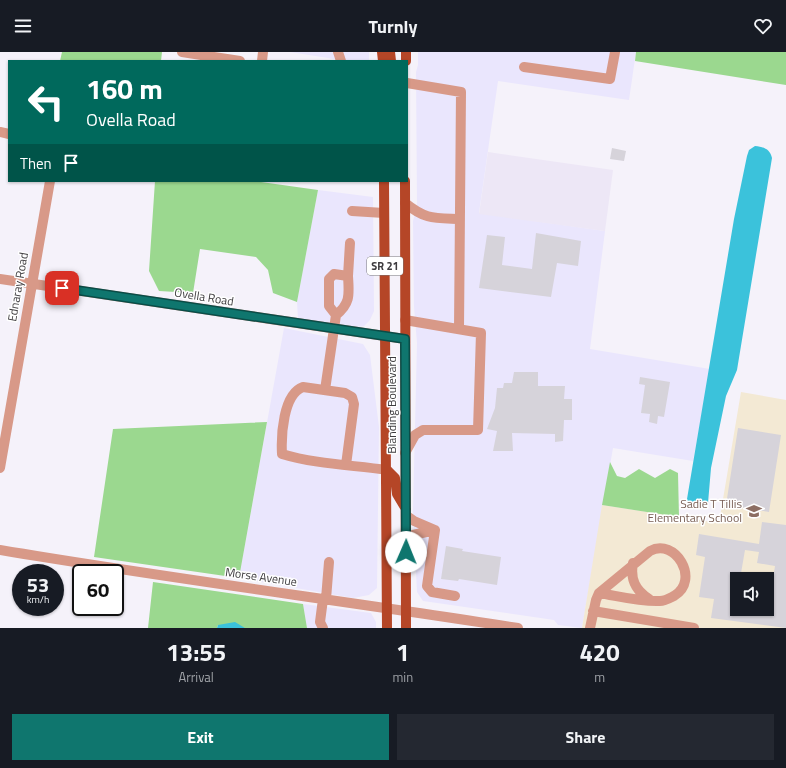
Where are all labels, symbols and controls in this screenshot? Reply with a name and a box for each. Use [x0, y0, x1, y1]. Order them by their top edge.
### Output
text: Turnly [369, 13, 417, 40]
icon: menu [12, 15, 34, 37]
icon: heart [752, 15, 774, 37]
text: 160 m [86, 67, 163, 110]
icon: left [20, 76, 72, 128]
text: Ovella Road [86, 106, 176, 133]
text: Then [20, 152, 52, 175]
icon: arrive [60, 152, 82, 174]
street label: Ednaray Road [2, 251, 33, 323]
road number: SR 21 [367, 257, 403, 275]
pin [45, 271, 79, 305]
icon: arrive [51, 277, 73, 299]
street label: Ovella Road [173, 282, 235, 311]
street label: Blanding Boulevard [382, 356, 401, 454]
place label: Sadie T Tillis Elementary School [648, 494, 742, 527]
school or university icon: Sadie T Tillis Elementary School [745, 502, 763, 520]
position arrow [385, 531, 427, 573]
street label: Morse Avenue [224, 562, 298, 591]
speed limit sign: 60 [72, 564, 124, 616]
text: 53 [27, 569, 49, 600]
map controls [730, 572, 774, 616]
button: sound [730, 572, 774, 616]
text: km/h [27, 592, 49, 607]
text: 13:55 [166, 634, 226, 670]
text: 1 [396, 634, 410, 670]
text: 420 [579, 634, 620, 670]
text: Arrival [179, 667, 214, 687]
text: min [392, 667, 413, 687]
text: m [594, 667, 605, 687]
button: Exit [12, 714, 389, 760]
button: Share [397, 714, 774, 760]

